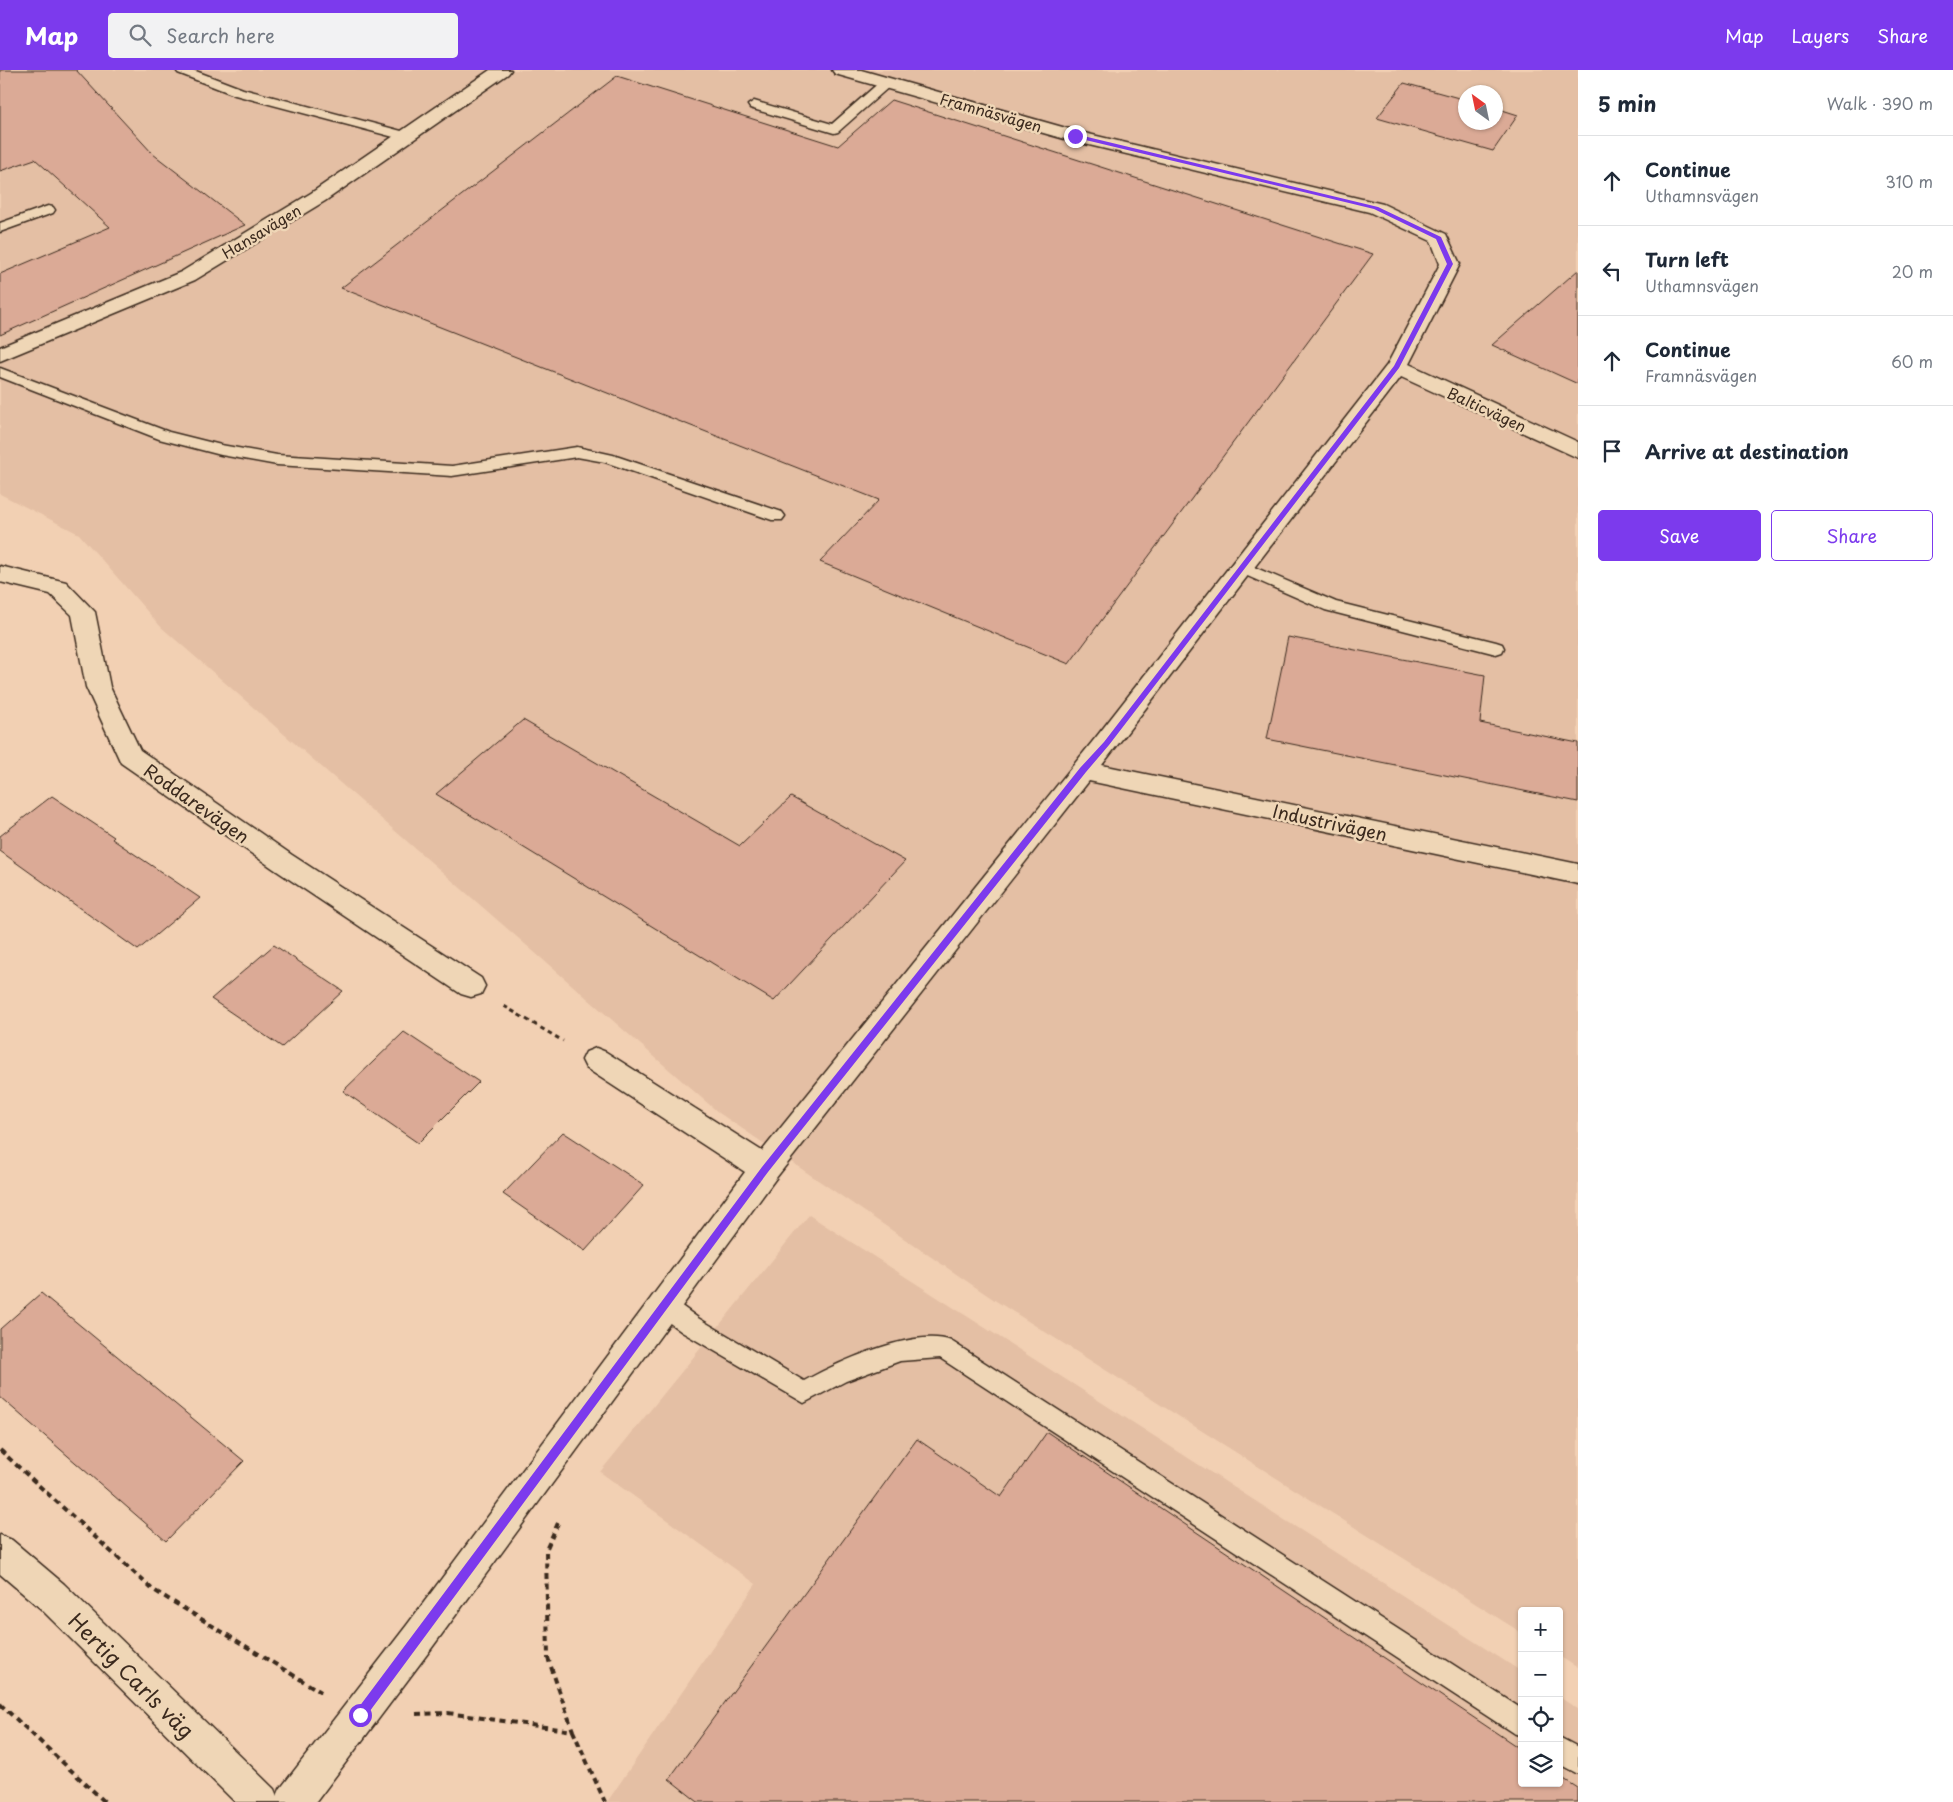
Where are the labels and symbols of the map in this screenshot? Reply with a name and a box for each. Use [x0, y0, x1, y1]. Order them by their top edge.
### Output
north arrow [1458, 85, 1503, 130]
street label: Framnäsvägen [937, 86, 1045, 138]
route end [1064, 125, 1087, 148]
street label: Hansavägen [217, 198, 305, 264]
street label: Balticvägen [1444, 381, 1530, 437]
street label: Roddarevägen [139, 757, 255, 849]
street label: Industrivägen [1270, 797, 1390, 847]
street label: Hertig Carls väg [62, 1605, 202, 1745]
route start [349, 1704, 372, 1727]

